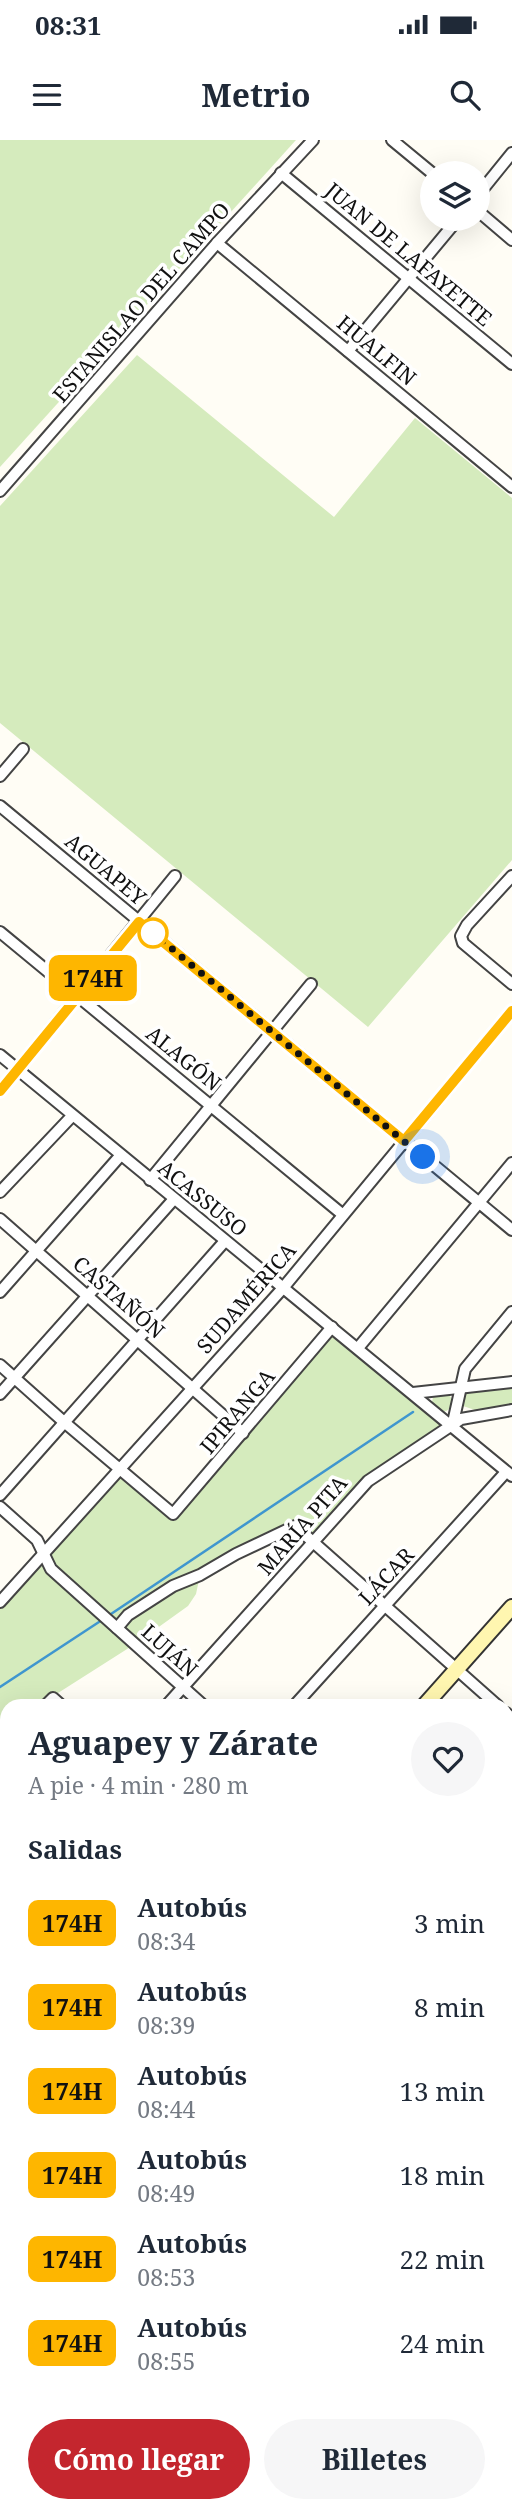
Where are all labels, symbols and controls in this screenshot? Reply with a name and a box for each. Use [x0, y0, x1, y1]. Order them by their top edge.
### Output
text: 08:31 [35, 7, 102, 43]
text: Metrio [201, 73, 311, 116]
icon: menu [28, 76, 66, 114]
icon: search [446, 76, 484, 114]
map controls [420, 161, 490, 231]
button: layers [420, 161, 490, 231]
street label: JUAN DE LAFAYETTE [319, 175, 498, 332]
street label: ESTANISLAO DEL CAMPO [46, 196, 236, 408]
street label: HUALFIN [331, 309, 423, 391]
street label: AGUAPEY [60, 827, 153, 912]
unlabelled marker [138, 918, 168, 948]
line badge: 174H [44, 955, 142, 1001]
text: 174H [63, 961, 123, 994]
street label: ALAGÓN [141, 1019, 227, 1097]
your location [405, 1139, 440, 1174]
street label: ACASSUSO [153, 1153, 253, 1243]
street label: SUDAMÉRICA [190, 1237, 302, 1359]
street label: CASTAÑÓN [67, 1249, 171, 1345]
street label: IPIRANGA [193, 1363, 281, 1459]
street label: MARÍA PITA [251, 1469, 353, 1581]
street label: LÁCAR [352, 1541, 420, 1611]
street label: LUJÁN [136, 1617, 204, 1683]
text: Aguapey y Zárate [28, 1720, 318, 1765]
button: heart [411, 1722, 485, 1796]
text: A pie · 4 min · 280 m [28, 1769, 248, 1801]
text: Salidas [28, 1831, 122, 1867]
text: Autobús [137, 1889, 247, 1925]
text: 3 min [414, 1905, 485, 1941]
text: 174H [42, 1906, 102, 1939]
text: 08:34 [137, 1925, 195, 1957]
text: Autobús [137, 1973, 247, 2009]
text: 8 min [414, 1989, 485, 2025]
text: 174H [42, 1990, 102, 2023]
text: 08:39 [137, 2009, 195, 2041]
text: Autobús [137, 2057, 247, 2093]
text: 13 min [400, 2073, 485, 2109]
text: 174H [42, 2074, 102, 2107]
text: 08:44 [137, 2093, 195, 2125]
text: Autobús [137, 2141, 247, 2177]
text: 18 min [400, 2157, 485, 2193]
text: 174H [42, 2158, 102, 2191]
text: 08:49 [137, 2177, 195, 2209]
text: Autobús [137, 2225, 247, 2261]
text: 22 min [400, 2241, 485, 2277]
text: 174H [42, 2242, 102, 2275]
text: 08:53 [137, 2261, 195, 2293]
text: Autobús [137, 2309, 247, 2345]
text: 24 min [400, 2325, 485, 2361]
text: 174H [42, 2326, 102, 2359]
text: 08:55 [137, 2345, 195, 2377]
button: Cómo llegar [28, 2419, 250, 2499]
button: Billetes [264, 2419, 485, 2499]

